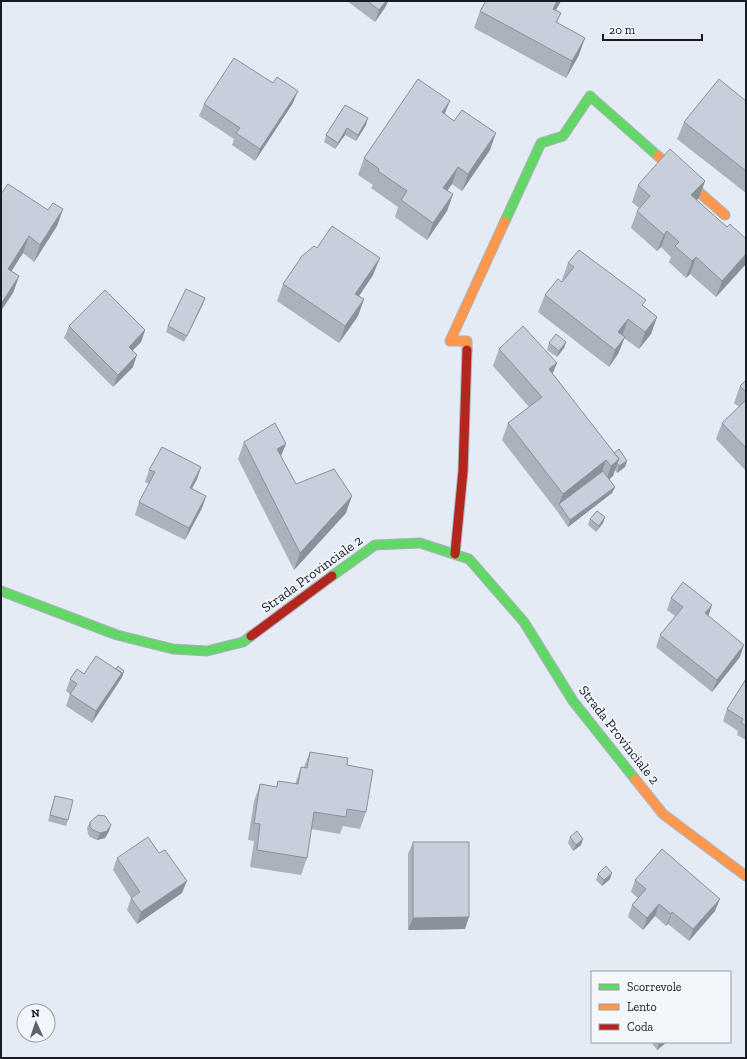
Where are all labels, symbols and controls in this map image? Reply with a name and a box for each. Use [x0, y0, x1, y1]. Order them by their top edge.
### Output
scale bar [603, 16, 702, 42]
text: 20 m [609, 23, 636, 37]
street label: Strada Provinciale 2 [258, 532, 366, 616]
street label: Strada Provinciale 2 [575, 682, 663, 788]
legend [591, 971, 731, 1043]
text: Scorrevole [627, 980, 682, 994]
text: Lento [627, 1000, 657, 1014]
north arrow [16, 1003, 56, 1043]
text: N [31, 1007, 41, 1020]
text: Coda [627, 1020, 653, 1034]

